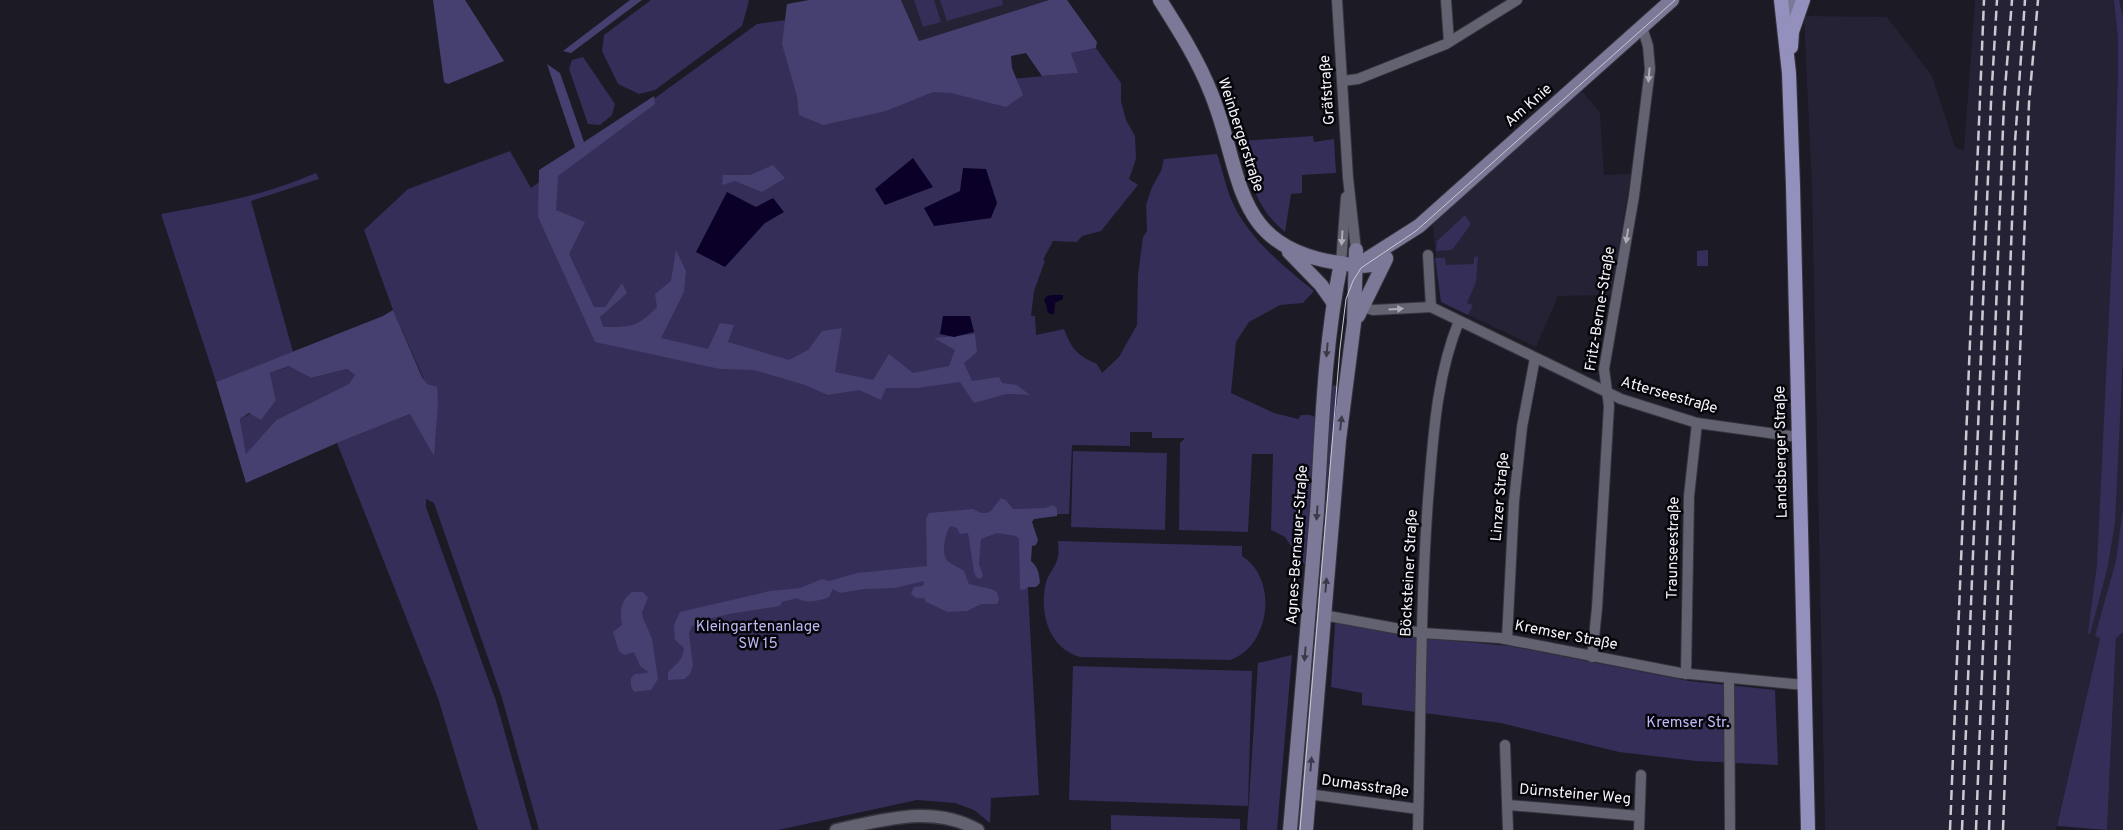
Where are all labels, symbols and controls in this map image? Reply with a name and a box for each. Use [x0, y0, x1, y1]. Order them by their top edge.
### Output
street label: Gräfstraße [1316, 54, 1340, 126]
one-way arrow [1645, 67, 1653, 83]
street label: Weinbergerstraße [1213, 75, 1267, 195]
street label: Am Knie [1501, 80, 1557, 132]
one-way arrow [1623, 228, 1631, 244]
one-way arrow [1338, 230, 1346, 246]
street label: Fritz-Berne-Straße [1582, 245, 1620, 373]
one-way arrow [1388, 304, 1404, 312]
one-way arrow [1323, 343, 1331, 359]
street label: Atterseestraße [1618, 373, 1720, 419]
street label: Landsberger Straße [1771, 386, 1793, 518]
one-way arrow [1337, 414, 1345, 430]
street label: Linzer Straße [1488, 452, 1514, 542]
street label: Agnes-Bernauer-Straße [1283, 465, 1313, 625]
street label: Traunseestraße [1664, 496, 1684, 600]
one-way arrow [1312, 505, 1320, 521]
street label: Böcksteiner Straße [1397, 509, 1423, 637]
one-way arrow [1322, 576, 1330, 592]
street label: Kremser Straße [1513, 617, 1619, 655]
park label: Kleingartenanlage SW 15 [696, 618, 820, 654]
one-way arrow [1301, 647, 1309, 663]
park label: Kremser Str. [1646, 714, 1730, 733]
one-way arrow [1307, 756, 1315, 772]
street label: Dumasstraße [1320, 771, 1410, 803]
street label: Dürnsteiner Weg [1518, 781, 1632, 809]

